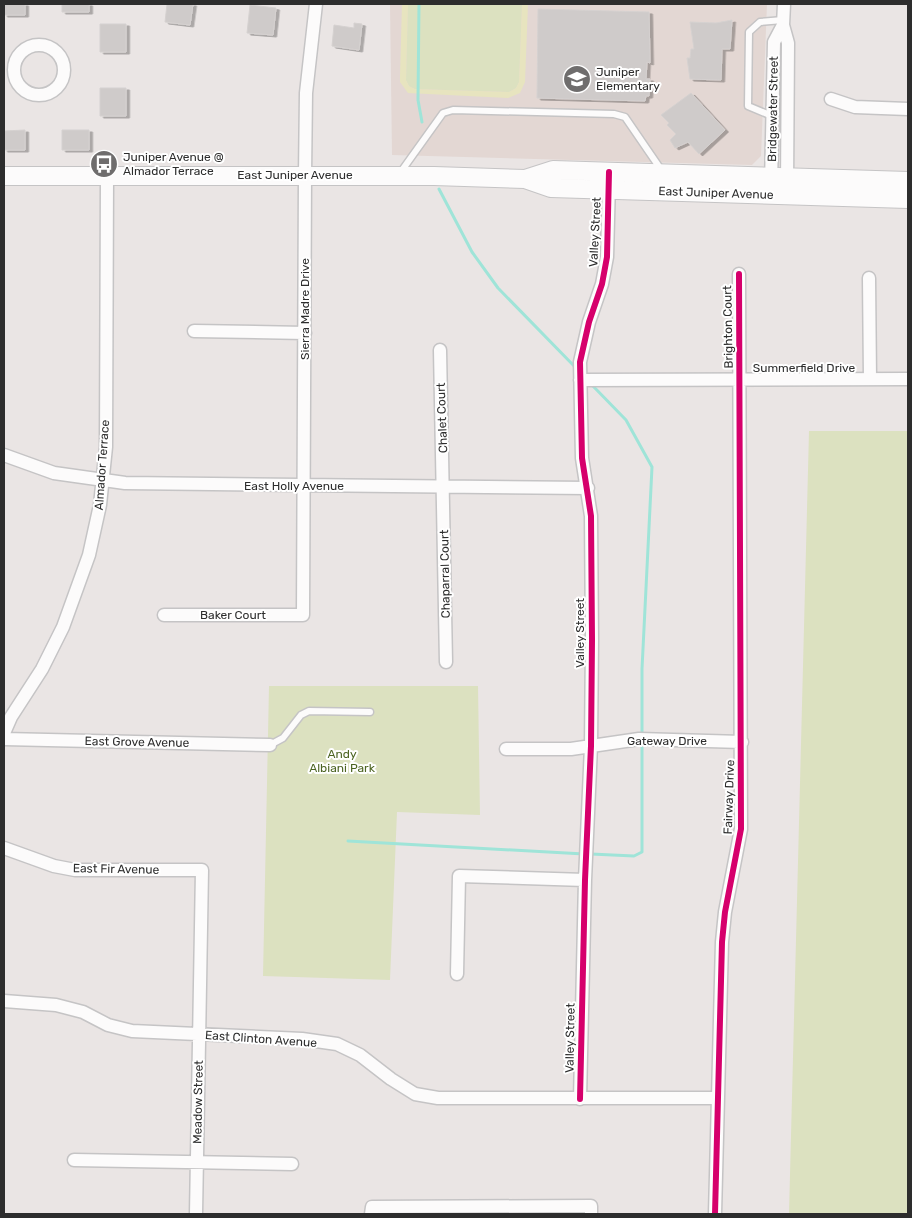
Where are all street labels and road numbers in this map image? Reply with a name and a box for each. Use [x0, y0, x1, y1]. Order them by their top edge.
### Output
street label: Bridgewater Street [765, 56, 781, 162]
street label: East Juniper Avenue [237, 168, 353, 182]
street label: East Juniper Avenue [658, 184, 774, 202]
street label: Valley Street [586, 196, 604, 267]
street label: Sierra Madre Drive [298, 258, 312, 360]
street label: Brighton Court [720, 285, 736, 369]
street label: Summerfield Drive [753, 361, 856, 375]
street label: Chalet Court [434, 382, 450, 453]
street label: Almador Terrace [92, 419, 112, 511]
street label: East Holly Avenue [244, 479, 344, 493]
street label: Chaparral Court [437, 529, 453, 618]
street label: Valley Street [573, 598, 587, 668]
street label: Baker Court [200, 608, 266, 622]
street label: East Grove Avenue [85, 734, 190, 750]
street label: Gateway Drive [627, 734, 707, 748]
street label: Fairway Drive [721, 759, 737, 835]
street label: East Fir Avenue [73, 861, 160, 877]
street label: Valley Street [562, 1003, 578, 1073]
street label: East Clinton Avenue [205, 1028, 318, 1050]
street label: Meadow Street [190, 1060, 206, 1144]

